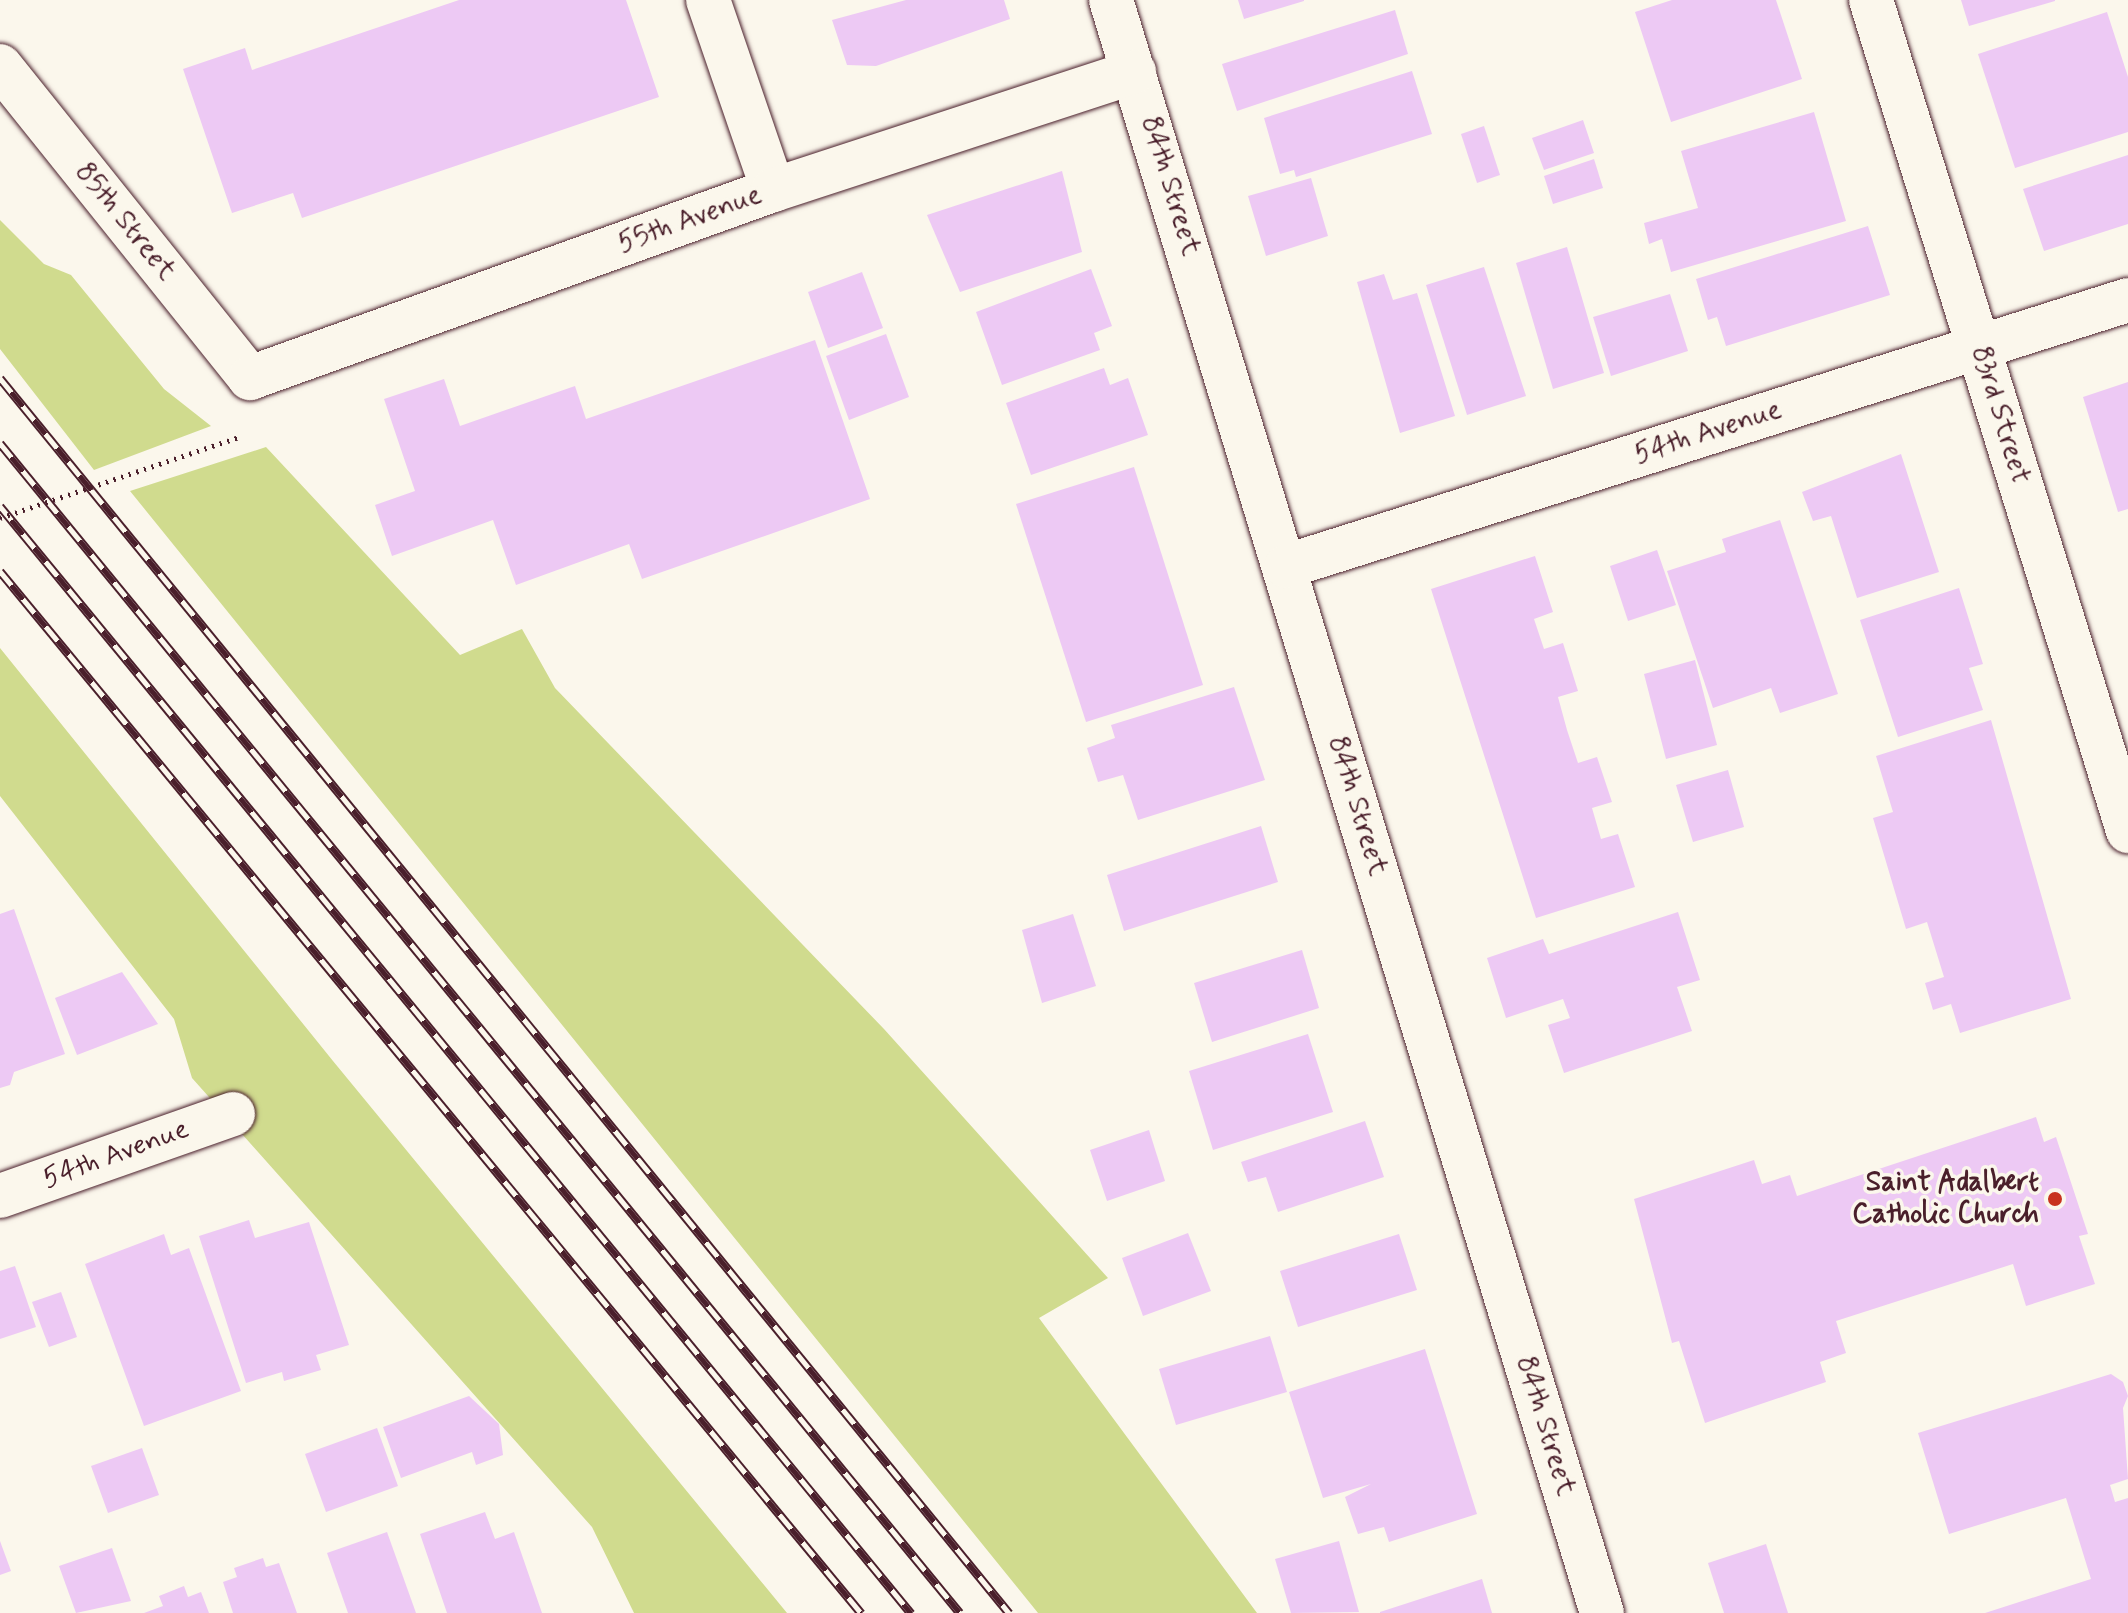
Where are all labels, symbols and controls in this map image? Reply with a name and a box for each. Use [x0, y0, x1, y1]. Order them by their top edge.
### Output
street label: 84th Street [1133, 112, 1207, 260]
street label: 85th Street [67, 156, 183, 288]
street label: 55th Avenue [613, 178, 767, 262]
street label: 83rd Street [1963, 343, 2037, 487]
street label: 54th Avenue [1630, 393, 1786, 473]
street label: 84th Street [1320, 732, 1394, 880]
street label: 54th Avenue [39, 1113, 193, 1197]
place label: Saint Adalbert Catholic Church [1845, 1166, 2039, 1232]
marker: Saint Adalbert Catholic Church [2046, 1190, 2064, 1208]
street label: 84th Street [1508, 1352, 1582, 1500]

